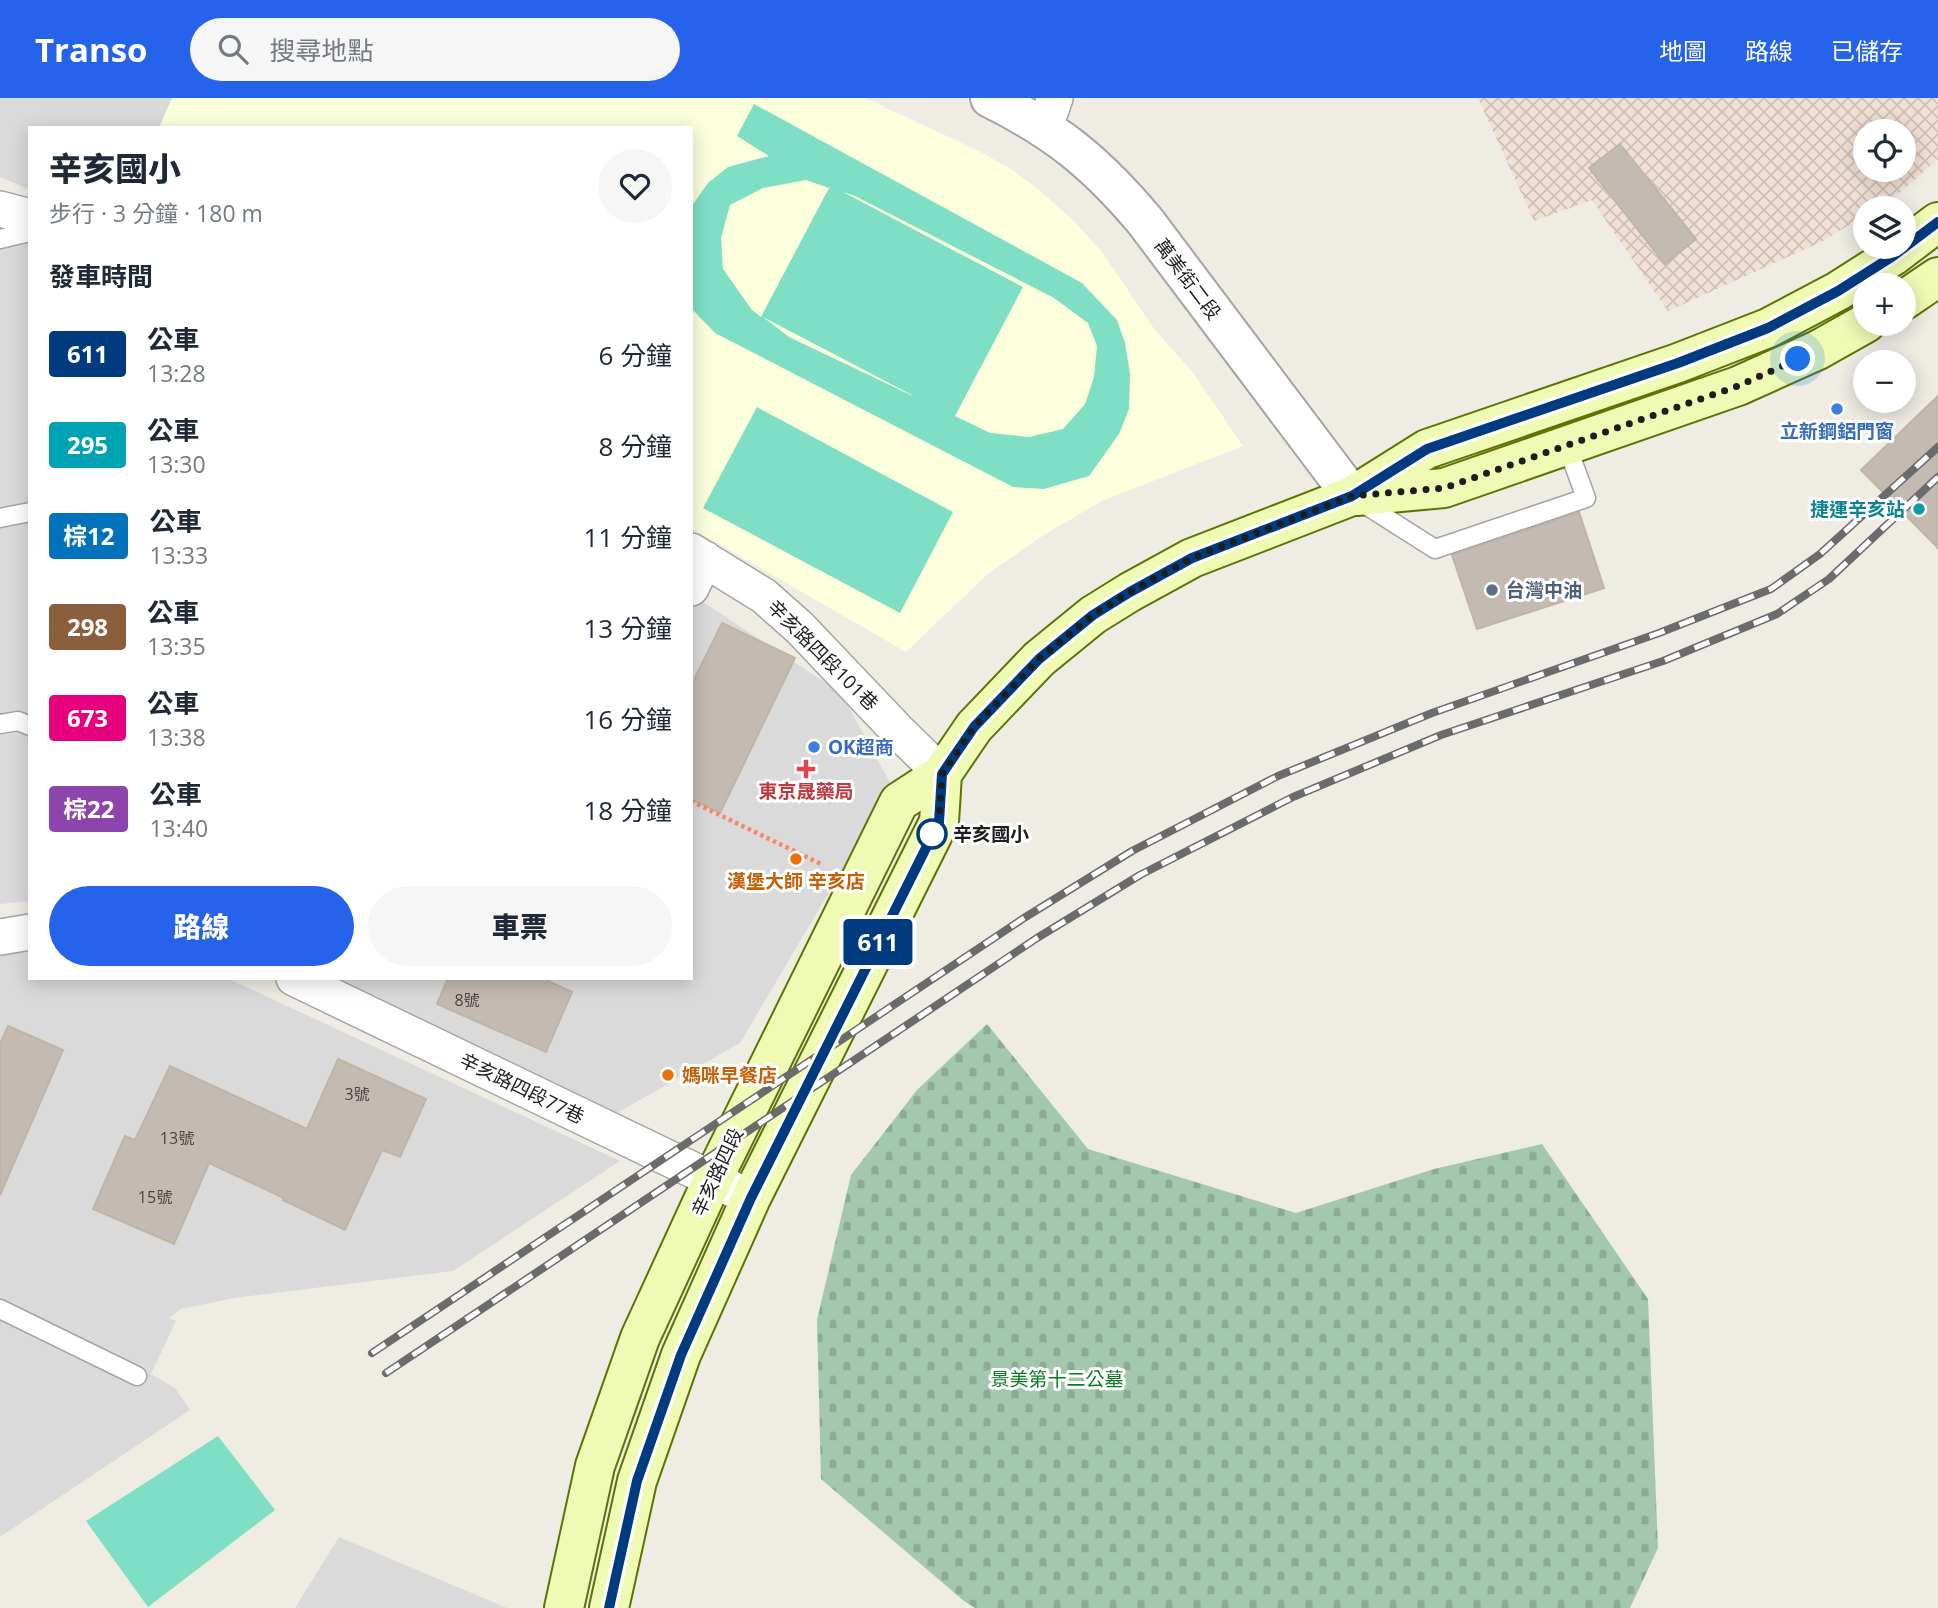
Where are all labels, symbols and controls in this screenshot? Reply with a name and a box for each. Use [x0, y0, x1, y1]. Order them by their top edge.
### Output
search box [190, 18, 680, 81]
text: Transo [35, 27, 148, 72]
icon: search [214, 30, 252, 68]
text: 搜尋地點 [270, 32, 374, 68]
text: 地圖 [1659, 34, 1707, 67]
text: 路線 [1745, 34, 1793, 67]
text: 已儲存 [1831, 34, 1903, 67]
map controls [1853, 119, 1916, 413]
button: locate [1853, 119, 1916, 182]
text: 辛亥國小 [49, 146, 181, 191]
button: heart [598, 149, 672, 223]
button: layers [1853, 196, 1916, 259]
text: 步行 · 3 分鐘 · 180 m [49, 197, 263, 229]
street label: 萬美街二段 [1149, 233, 1227, 325]
text: 發車時間 [49, 258, 153, 294]
button: + [1853, 273, 1916, 336]
text: 公車 [147, 321, 199, 357]
text: 611 [67, 337, 108, 370]
text: 6 分鐘 [598, 337, 672, 373]
your location [1780, 341, 1815, 376]
button: − [1853, 350, 1916, 413]
text: 13:28 [147, 357, 206, 389]
marker: 立新鋼鋁門窗 [1829, 401, 1845, 417]
text: 公車 [147, 412, 199, 448]
place label: 立新鋼鋁門窗 [1780, 418, 1894, 444]
text: 295 [67, 428, 108, 461]
text: 8 分鐘 [598, 428, 672, 464]
text: 13:30 [147, 448, 206, 480]
place label: 捷運辛亥站 [1810, 496, 1905, 522]
marker: 捷運辛亥站 [1911, 501, 1927, 517]
text: 公車 [149, 503, 201, 539]
text: 棕12 [63, 519, 114, 552]
text: 11 分鐘 [584, 519, 672, 555]
text: 13:33 [149, 539, 208, 571]
place label: 台灣中油 [1506, 577, 1582, 603]
marker: 台灣中油 [1484, 582, 1500, 598]
text: 公車 [147, 594, 199, 630]
street label: 辛亥路四段101巷 [762, 594, 884, 716]
text: 298 [67, 610, 108, 643]
text: 13 分鐘 [584, 610, 672, 646]
text: 13:35 [147, 630, 206, 662]
text: 公車 [147, 685, 199, 721]
text: 673 [67, 701, 108, 734]
text: 16 分鐘 [584, 701, 672, 737]
text: 13:38 [147, 721, 206, 753]
place label: OK超商 [828, 734, 894, 760]
marker: OK超商 [806, 739, 822, 755]
marker: 東京晟藥局 [798, 761, 814, 777]
text: 公車 [149, 776, 201, 812]
place label: 東京晟藥局 [758, 778, 854, 804]
text: 棕22 [63, 792, 114, 825]
text: 18 分鐘 [584, 792, 672, 828]
text: 13:40 [149, 812, 208, 844]
marker: 辛亥國小 [917, 819, 947, 849]
place label: 辛亥國小 [953, 821, 1029, 847]
marker: 漢堡大師 辛亥店 [788, 851, 804, 867]
place label: 漢堡大師 辛亥店 [727, 868, 865, 894]
button: 路線 [49, 886, 354, 966]
button: 車票 [368, 886, 672, 966]
line badge: 611 [838, 919, 918, 965]
text: 611 [857, 925, 899, 958]
house number: 8號 [454, 989, 480, 1011]
street label: 辛亥路四段77巷 [455, 1047, 589, 1129]
place label: 媽咪早餐店 [682, 1062, 777, 1088]
marker: 媽咪早餐店 [660, 1067, 676, 1083]
house number: 3號 [344, 1083, 370, 1105]
street label: 辛亥路四段 [685, 1123, 749, 1221]
house number: 13號 [160, 1127, 194, 1149]
house number: 15號 [138, 1186, 172, 1208]
park label: 景美第十二公墓 [990, 1366, 1124, 1392]

